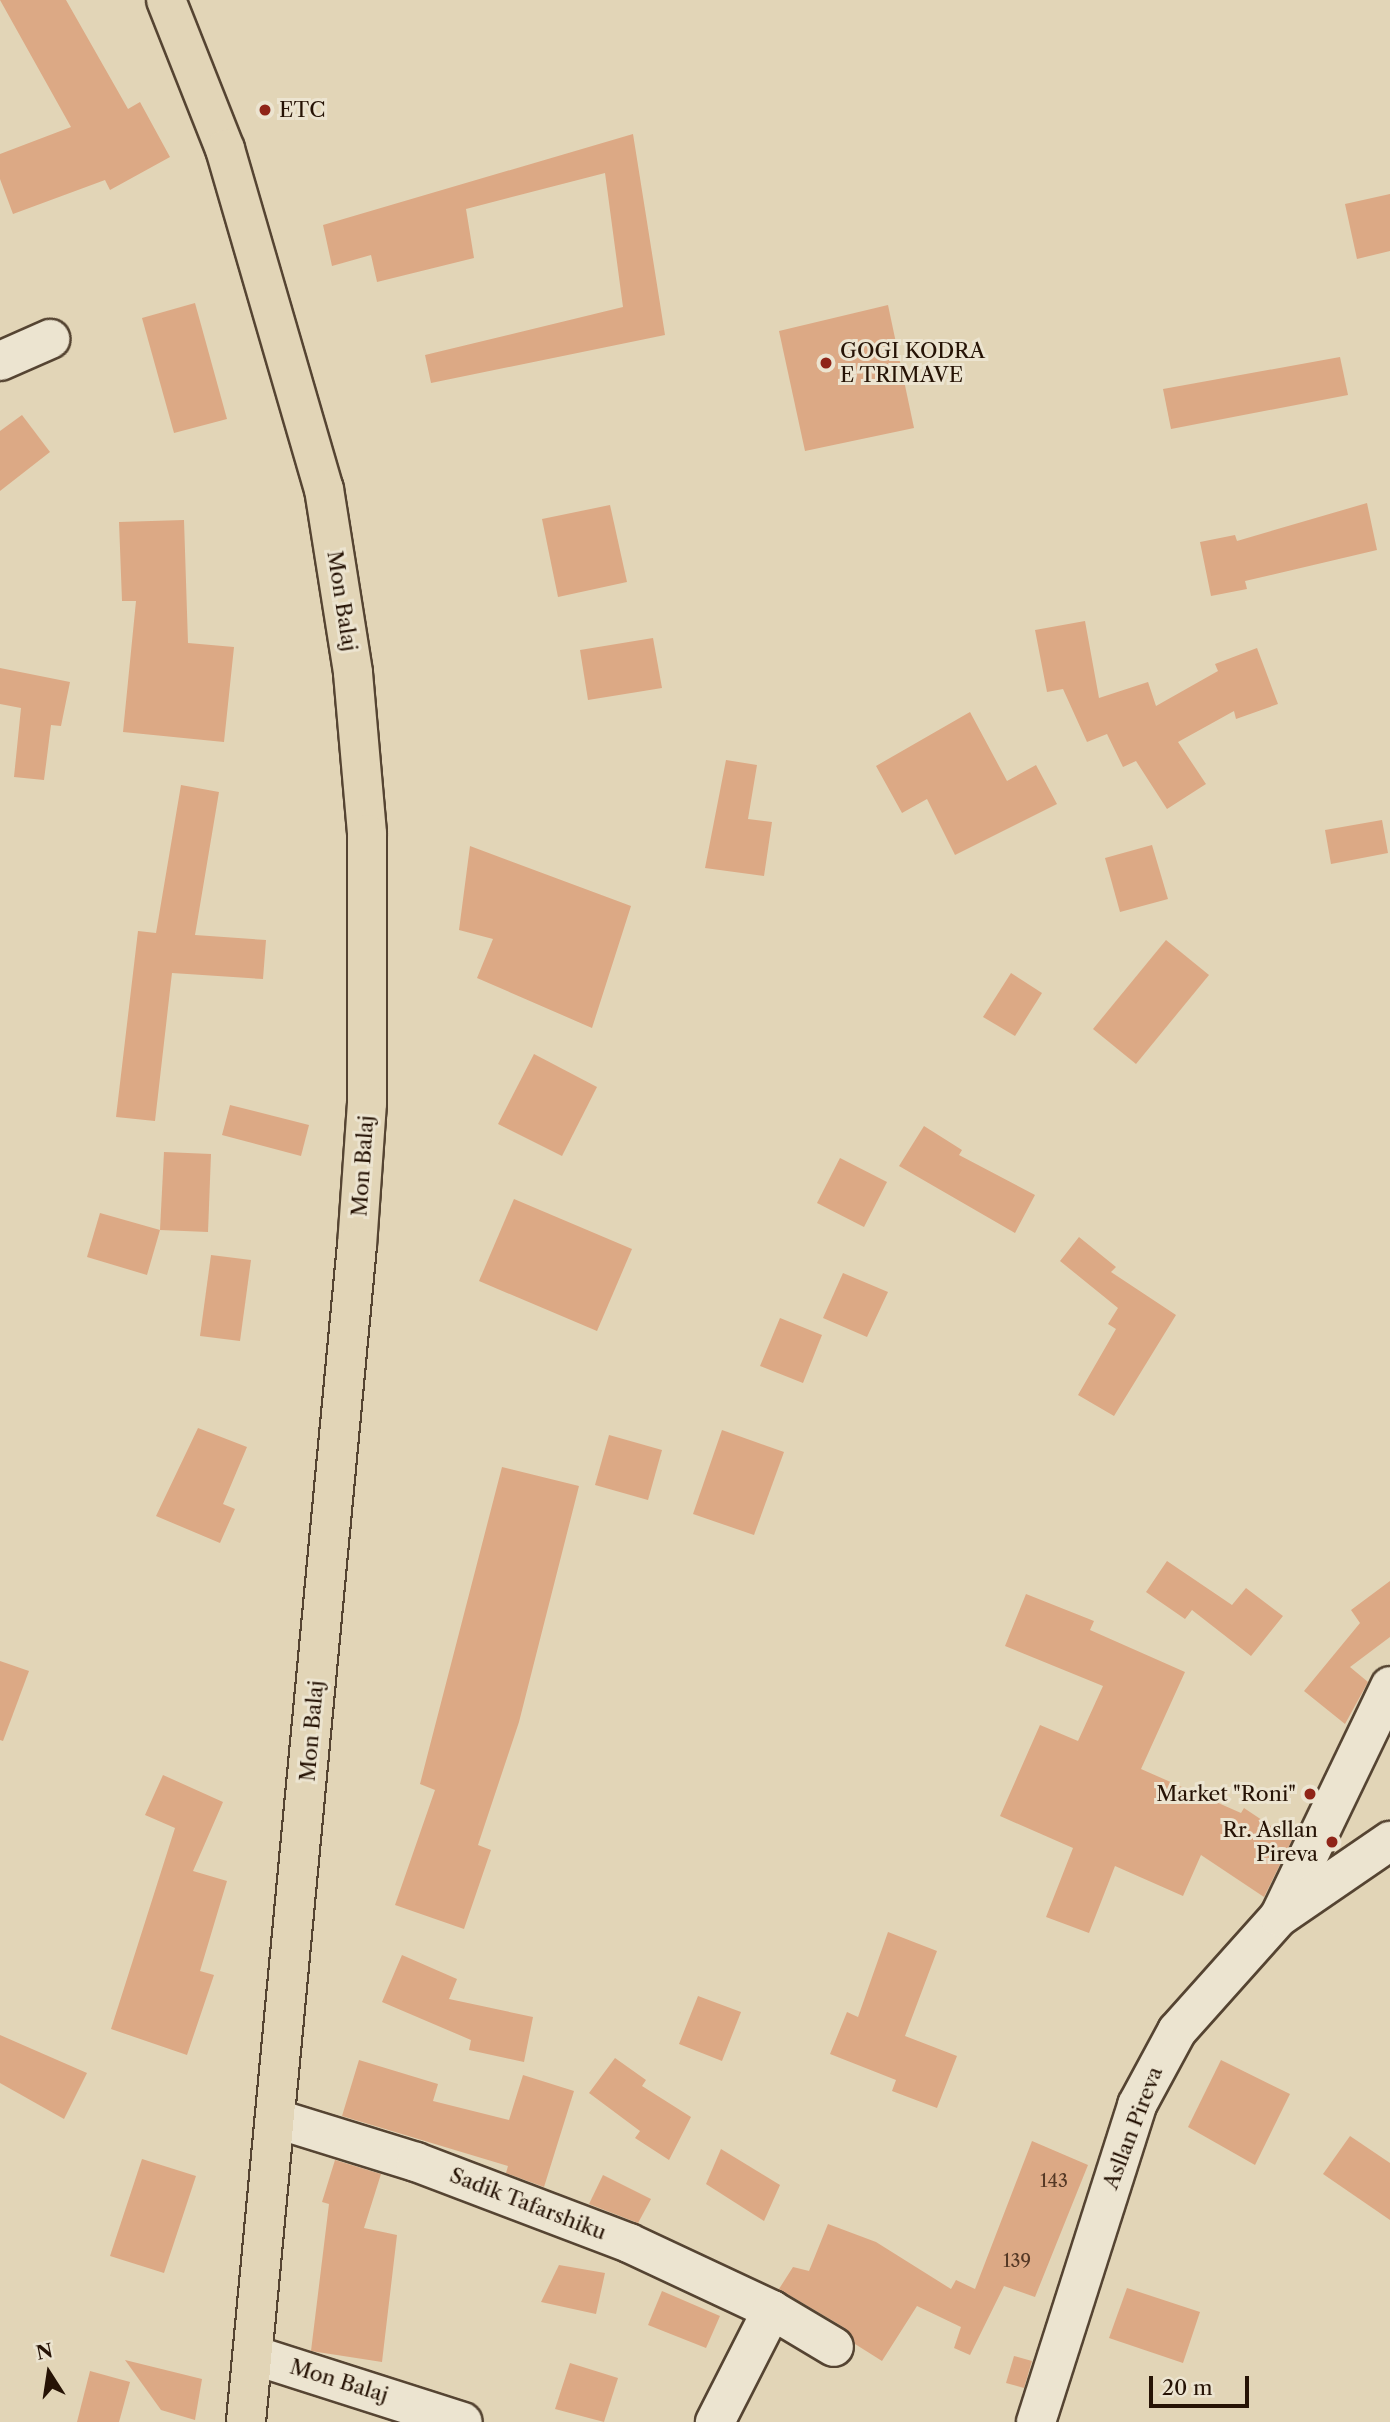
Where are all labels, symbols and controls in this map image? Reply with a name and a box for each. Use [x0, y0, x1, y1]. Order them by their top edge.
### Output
place label: ETC [279, 97, 325, 123]
marker: ETC [257, 102, 273, 118]
place label: GOGI KODRA E TRIMAVE [840, 338, 985, 388]
marker: GOGI KODRA E TRIMAVE [818, 355, 834, 371]
street label: Mon Balaj [322, 549, 362, 653]
street label: Mon Balaj [347, 1115, 379, 1217]
street label: Mon Balaj [295, 1679, 329, 1783]
place label: Market "Roni" [1156, 1781, 1296, 1807]
marker: Market "Roni" [1302, 1786, 1318, 1802]
place label: Rr. Asllan Pireva [1222, 1817, 1318, 1867]
marker: Rr. Asllan Pireva [1324, 1834, 1340, 1850]
street label: Asllan Pireva [1098, 2063, 1168, 2193]
street label: Sadik Tafarshiku [446, 2162, 610, 2246]
house number: 143 [1040, 2170, 1068, 2192]
house number: 139 [1003, 2250, 1031, 2272]
north arrow [14, 2338, 84, 2408]
text: N [34, 2339, 55, 2365]
street label: Mon Balaj [287, 2354, 391, 2408]
scale bar [1152, 2362, 1252, 2406]
text: 20 m [1162, 2375, 1213, 2400]

